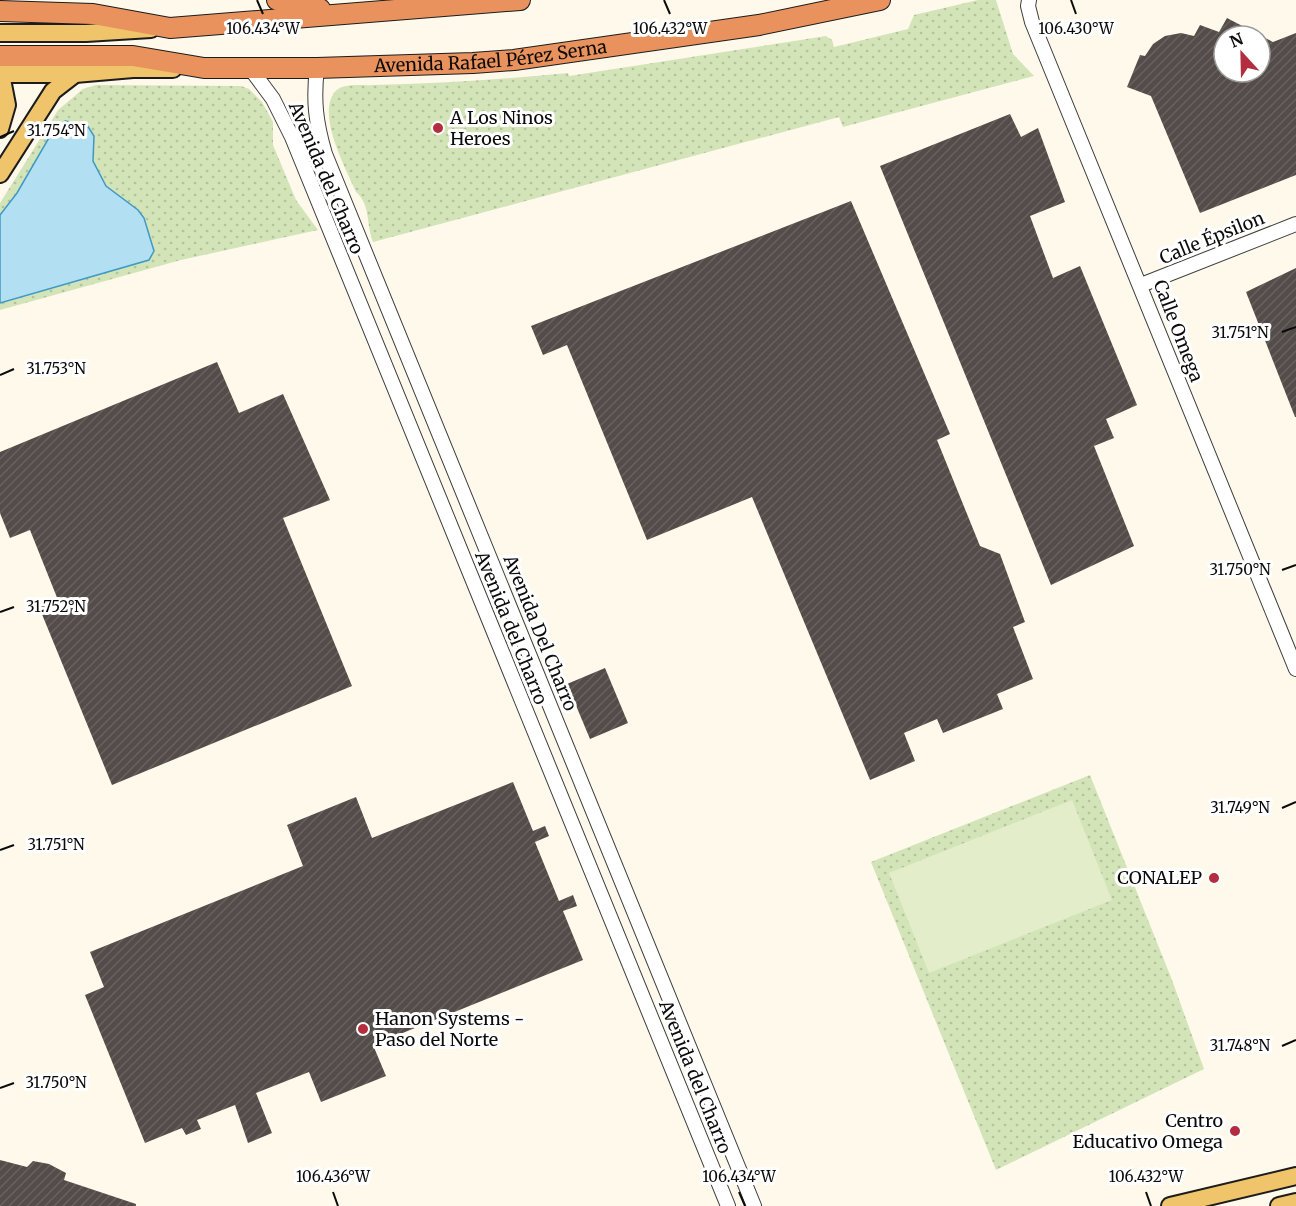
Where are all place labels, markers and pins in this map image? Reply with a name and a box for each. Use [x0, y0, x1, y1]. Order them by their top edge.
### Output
place label: A Los Ninos Heroes [449, 106, 553, 150]
marker: A Los Ninos Heroes [431, 121, 445, 135]
place label: CONALEP [1117, 866, 1202, 889]
marker: CONALEP [1207, 871, 1221, 885]
place label: Hanon Systems - Paso del Norte [375, 1007, 524, 1051]
marker: Hanon Systems - Paso del Norte [356, 1022, 370, 1036]
place label: Centro Educativo Omega [1072, 1109, 1223, 1153]
marker: Centro Educativo Omega [1228, 1124, 1242, 1138]

